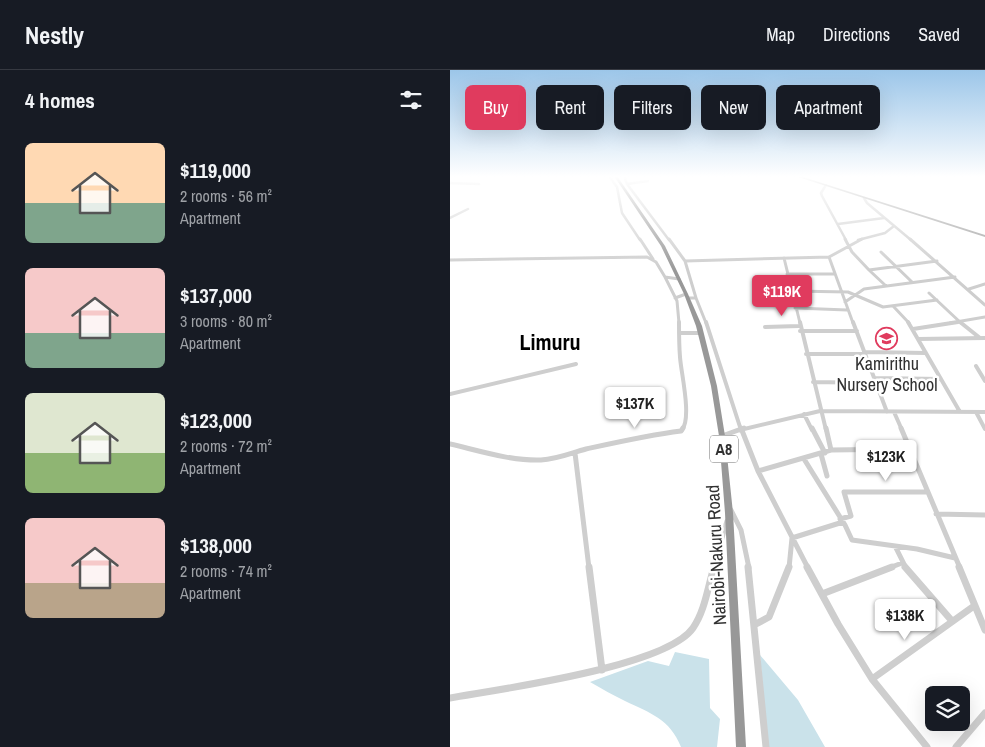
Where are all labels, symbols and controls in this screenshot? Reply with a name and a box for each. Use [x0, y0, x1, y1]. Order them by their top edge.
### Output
text: Nestly [25, 19, 84, 51]
text: Map [766, 22, 795, 47]
text: Directions [823, 22, 890, 47]
text: Saved [918, 22, 960, 47]
chip: Buy [465, 85, 526, 130]
chip: Rent [536, 85, 604, 130]
chip: Filters [614, 85, 691, 130]
chip: New [701, 85, 766, 130]
chip: Apartment [776, 85, 880, 130]
text: 4 homes [25, 86, 95, 115]
icon: filters [397, 86, 425, 114]
text: $119,000 [180, 156, 251, 185]
icon: home [65, 163, 125, 223]
text: 2 rooms · 56 m² [180, 185, 272, 207]
text: Apartment [180, 207, 241, 229]
pin: $119K [747, 274, 817, 317]
text: $119K [763, 280, 801, 302]
text: $137,000 [180, 281, 252, 310]
icon: home [65, 288, 125, 348]
text: 3 rooms · 80 m² [180, 310, 272, 332]
school or university icon: Kamirithu Nursery School [875, 326, 899, 350]
district label: Limuru [519, 327, 581, 357]
text: Apartment [180, 332, 241, 354]
place label: Kamirithu Nursery School [837, 351, 937, 397]
pin: $137K [600, 386, 670, 429]
text: $137K [616, 392, 654, 414]
text: $123,000 [180, 406, 252, 435]
icon: home [65, 413, 125, 473]
text: 2 rooms · 72 m² [180, 435, 272, 457]
road number: A8 [710, 436, 738, 462]
pin: $123K [851, 440, 921, 482]
text: $123K [867, 445, 905, 467]
text: Apartment [180, 457, 241, 479]
street label: Nairobi-Nakuru Road [700, 484, 732, 626]
text: $138,000 [180, 531, 252, 560]
icon: home [65, 538, 125, 598]
text: 2 rooms · 74 m² [180, 560, 272, 582]
text: Apartment [180, 582, 241, 604]
pin: $138K [870, 598, 940, 641]
text: $138K [886, 604, 924, 626]
map controls [925, 686, 970, 731]
button: layers [925, 686, 970, 731]

